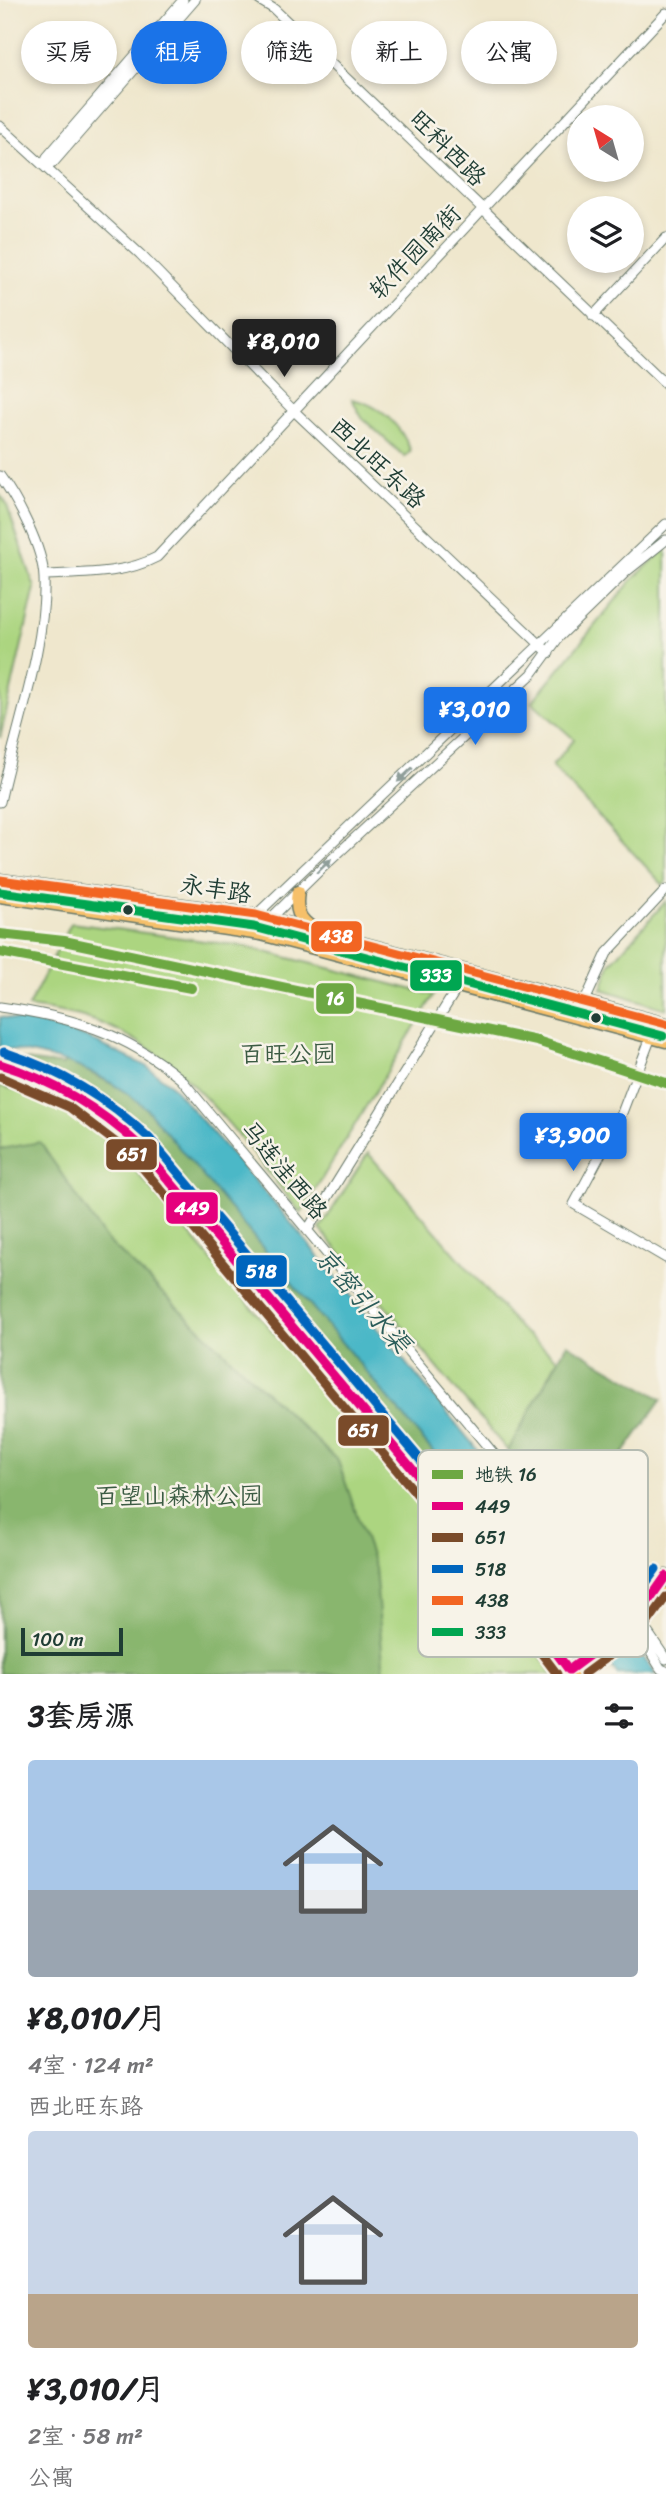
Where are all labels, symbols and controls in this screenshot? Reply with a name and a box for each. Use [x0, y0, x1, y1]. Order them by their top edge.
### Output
chip: 买房 [21, 21, 117, 84]
chip: 租房 [131, 21, 227, 84]
chip: 筛选 [241, 21, 337, 84]
chip: 新上 [351, 21, 447, 84]
chip: 公寓 [461, 21, 557, 84]
street label: 旺科西路 [399, 99, 497, 197]
north arrow [567, 105, 644, 182]
map controls [567, 105, 644, 273]
street label: 软件园南街 [358, 194, 472, 310]
button: layers [567, 196, 644, 273]
pin: ¥8,010 [227, 320, 341, 379]
text: ¥8,010 [248, 321, 320, 362]
street label: 西北旺东路 [320, 407, 436, 519]
pin: ¥3,010 [418, 688, 532, 747]
text: ¥3,010 [440, 689, 510, 730]
one-way arrow [396, 767, 414, 783]
one-way arrow [315, 859, 332, 875]
street label: 永丰路 [177, 863, 255, 915]
unlabelled marker [121, 903, 135, 917]
line badge: 438 [310, 920, 363, 953]
text: 438 [318, 920, 353, 953]
line badge: 333 [409, 959, 463, 992]
text: 333 [419, 959, 452, 992]
line badge: 16 [315, 982, 355, 1015]
text: 16 [326, 982, 345, 1015]
unlabelled marker [589, 1011, 603, 1025]
park label: 百旺公园 [240, 1033, 336, 1075]
street label: 马连洼西路 [229, 1111, 339, 1229]
pin: ¥3,900 [516, 1114, 630, 1173]
text: ¥3,900 [536, 1115, 610, 1156]
line badge: 651 [105, 1138, 158, 1171]
text: 651 [116, 1138, 147, 1171]
line badge: 449 [165, 1191, 219, 1225]
text: 449 [173, 1192, 210, 1225]
water label: 京密引水渠 [303, 1236, 424, 1366]
line badge: 518 [235, 1254, 288, 1288]
text: 518 [245, 1255, 277, 1288]
line badge: 651 [337, 1414, 390, 1447]
text: 651 [347, 1414, 378, 1447]
legend [418, 1450, 648, 1657]
text: 地铁 16 [475, 1458, 537, 1491]
park label: 百望山森林公园 [95, 1475, 263, 1517]
text: 449 [475, 1490, 510, 1523]
text: 651 [475, 1521, 506, 1554]
text: 518 [475, 1553, 507, 1586]
text: 438 [475, 1584, 509, 1617]
text: 333 [475, 1616, 507, 1649]
text: 100 m [32, 1623, 84, 1656]
scale bar [21, 1625, 122, 1657]
text: 3套房源 [28, 1689, 134, 1743]
icon: filters [600, 1697, 638, 1735]
icon: home [270, 1806, 396, 1932]
text: ¥8,010/月 [28, 1991, 166, 2045]
text: 4室 · 124 m² [28, 2045, 154, 2086]
text: 西北旺东路 [28, 2086, 143, 2127]
icon: home [270, 2177, 396, 2303]
text: ¥3,010/月 [28, 2362, 165, 2416]
text: 2室 · 58 m² [28, 2416, 143, 2457]
text: 公寓 [28, 2457, 74, 2498]

